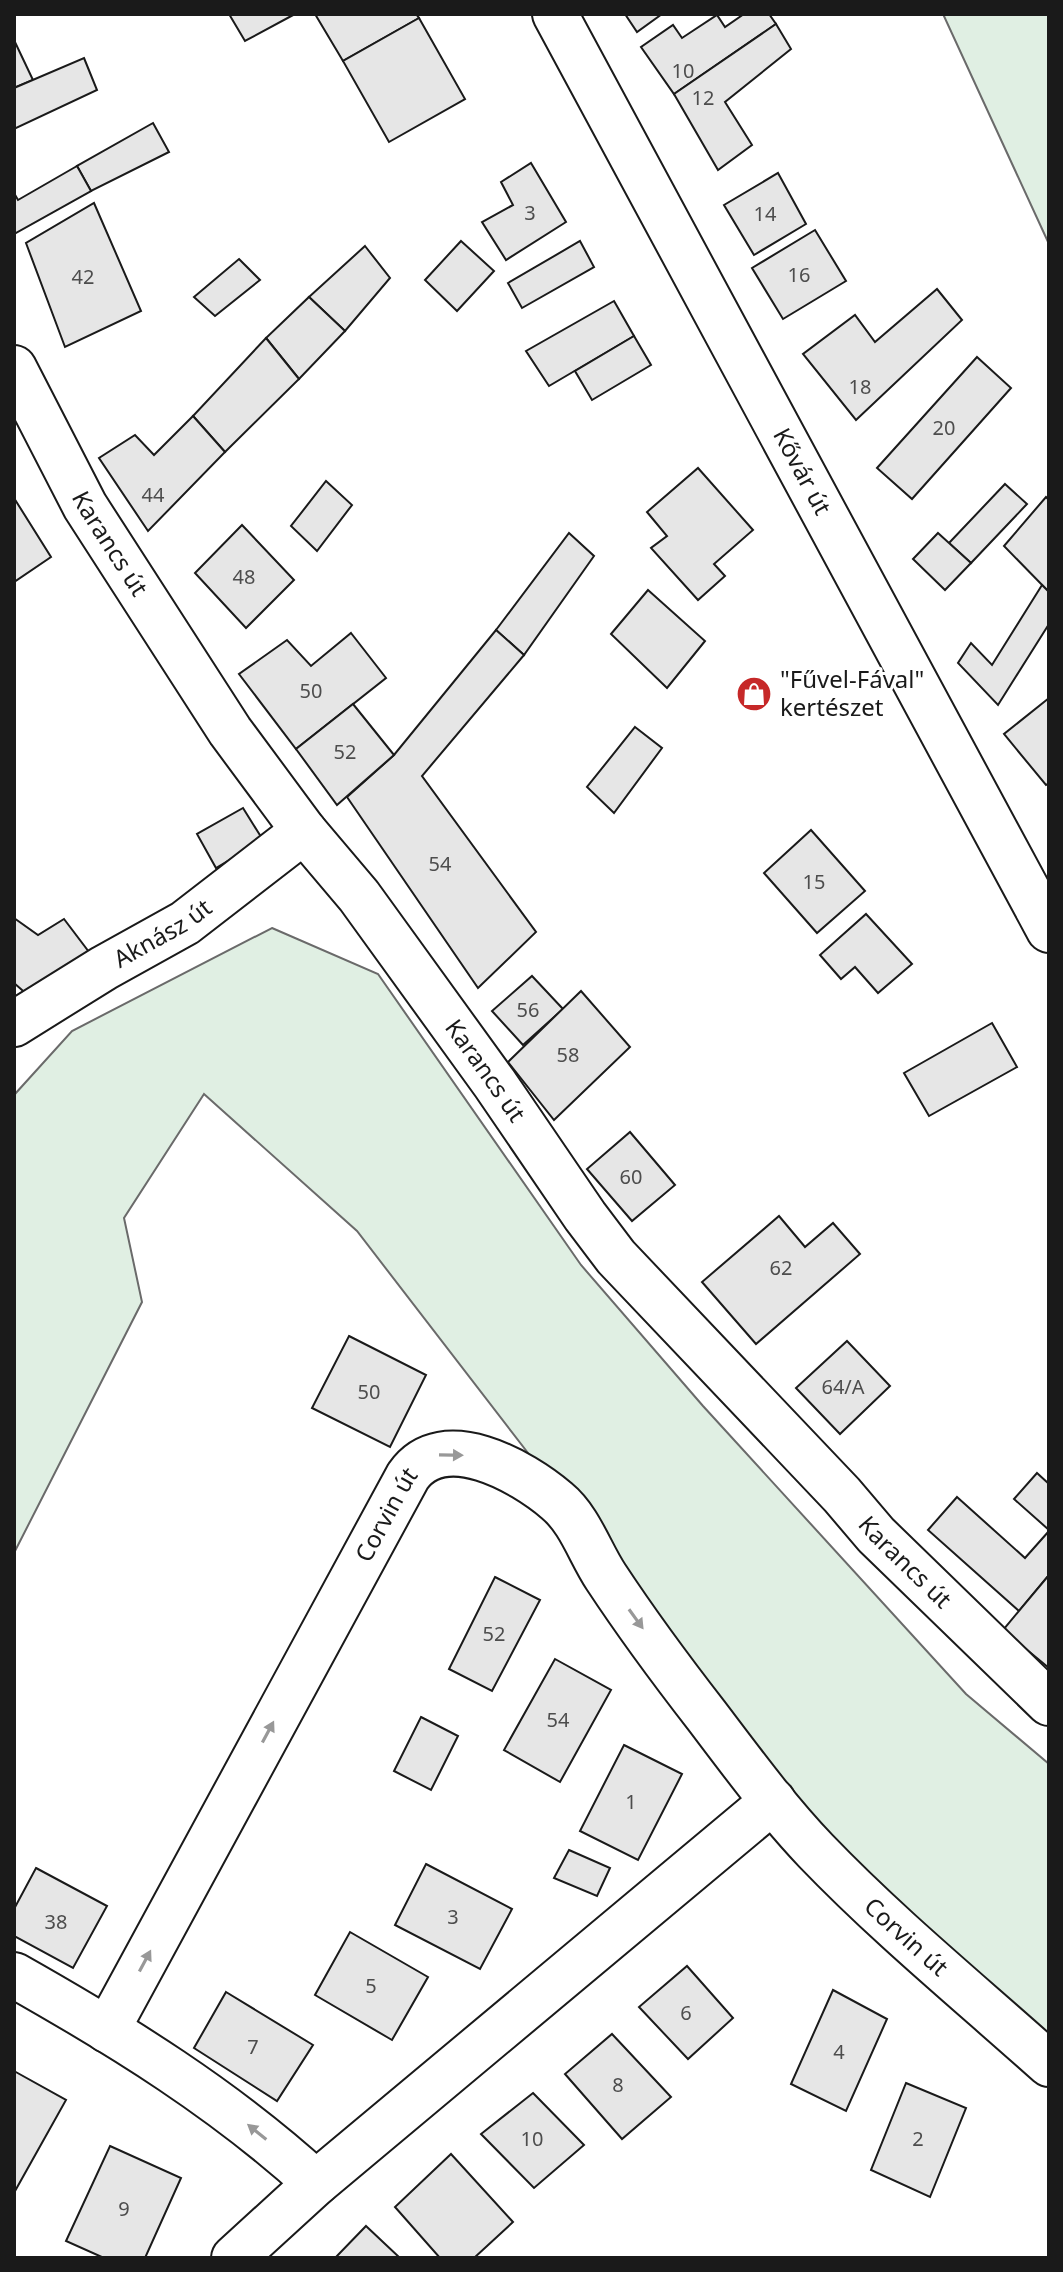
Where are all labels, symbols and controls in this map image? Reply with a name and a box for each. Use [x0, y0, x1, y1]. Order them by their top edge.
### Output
house number: 10 [672, 57, 694, 84]
house number: 12 [692, 84, 714, 111]
house number: 3 [524, 199, 536, 226]
house number: 14 [754, 200, 777, 227]
house number: 16 [788, 261, 810, 288]
house number: 42 [72, 263, 94, 290]
house number: 18 [849, 373, 871, 400]
house number: 20 [933, 414, 955, 441]
street label: Kővár út [766, 422, 840, 521]
house number: 44 [142, 481, 165, 508]
street label: Karancs út [65, 485, 157, 602]
house number: 48 [233, 563, 255, 590]
place label: "Fűvel-Fával" kertészet [780, 662, 924, 723]
shop icon: "Fűvel-Fával" kertészet [735, 675, 773, 713]
house number: 50 [300, 677, 322, 704]
house number: 52 [334, 738, 356, 765]
house number: 54 [429, 850, 452, 877]
house number: 15 [803, 868, 825, 895]
street label: Aknász út [107, 890, 218, 975]
house number: 56 [517, 996, 539, 1023]
street label: Karancs út [438, 1012, 534, 1128]
house number: 58 [557, 1041, 579, 1068]
house number: 60 [620, 1163, 642, 1190]
house number: 62 [770, 1254, 792, 1281]
house number: 64/A [821, 1373, 865, 1400]
house number: 50 [358, 1378, 380, 1405]
one-way arrow [439, 1448, 465, 1461]
street label: Corvin út [346, 1459, 424, 1567]
street label: Karancs út [852, 1508, 960, 1615]
one-way arrow [628, 1608, 643, 1629]
house number: 52 [483, 1620, 505, 1647]
house number: 54 [547, 1706, 570, 1733]
one-way arrow [262, 1721, 275, 1744]
house number: 1 [625, 1788, 637, 1815]
street label: Corvin út [858, 1889, 956, 1983]
house number: 3 [447, 1903, 459, 1930]
house number: 38 [45, 1908, 67, 1935]
one-way arrow [137, 1950, 151, 1972]
house number: 5 [365, 1972, 377, 1999]
house number: 6 [680, 1999, 692, 2026]
house number: 7 [247, 2033, 259, 2060]
house number: 4 [833, 2038, 845, 2065]
house number: 8 [612, 2071, 624, 2098]
one-way arrow [248, 2124, 268, 2141]
house number: 10 [521, 2125, 543, 2152]
house number: 2 [912, 2125, 924, 2152]
house number: 9 [118, 2195, 130, 2222]

